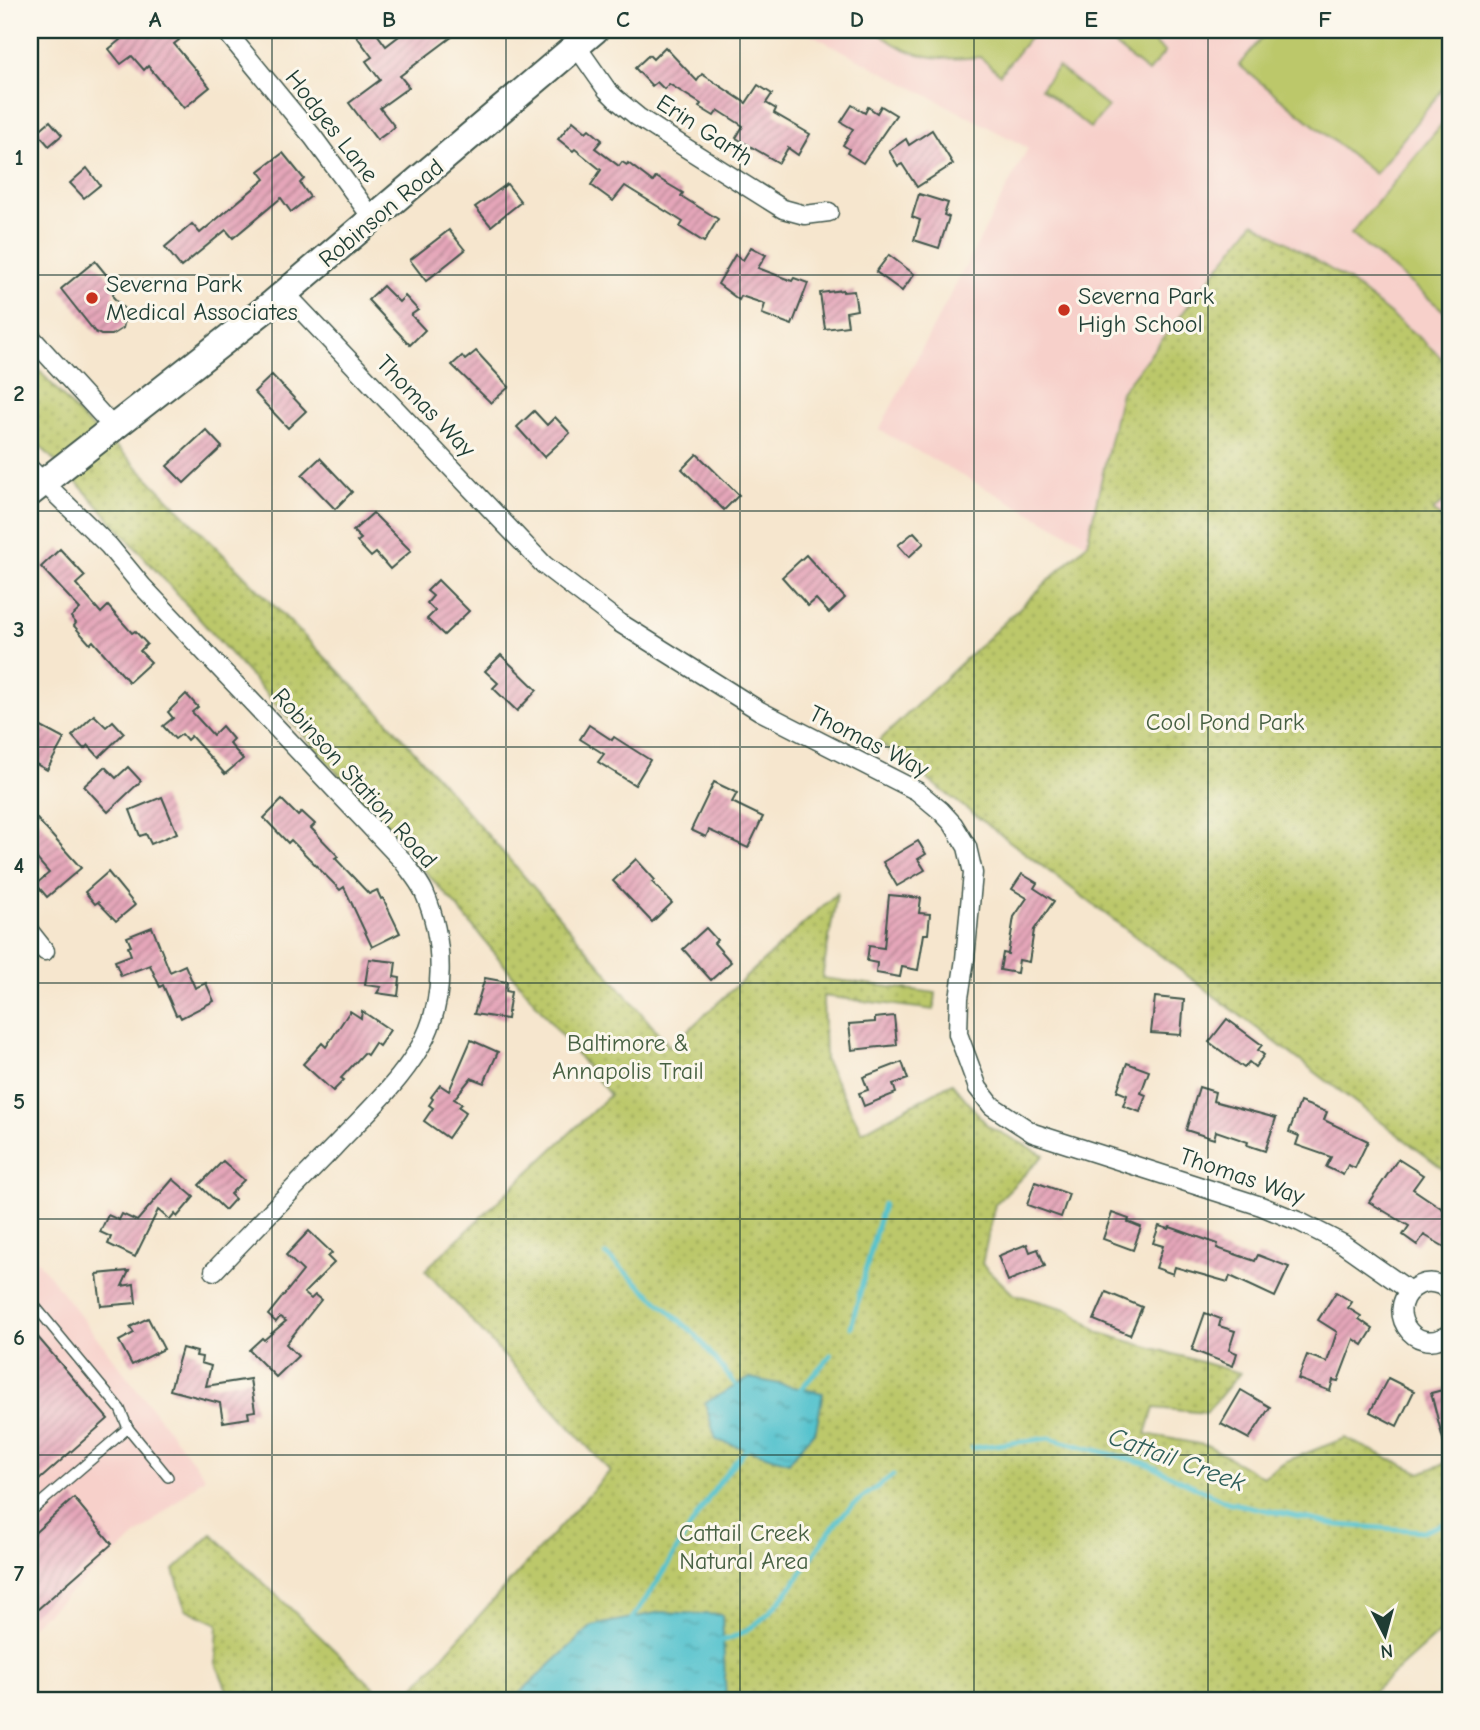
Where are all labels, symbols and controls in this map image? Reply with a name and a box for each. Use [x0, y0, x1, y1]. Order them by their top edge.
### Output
text: A [149, 6, 162, 33]
text: B [382, 6, 396, 33]
text: C [616, 6, 630, 33]
text: D [850, 6, 864, 33]
text: E [1084, 6, 1098, 33]
text: F [1318, 6, 1332, 33]
street label: Hodges Lane [279, 64, 385, 188]
street label: Erin Garth [651, 88, 759, 172]
text: 1 [14, 144, 24, 171]
street label: Robinson Road [313, 153, 449, 273]
place label: Severna Park Medical Associates [106, 270, 298, 326]
place label: Severna Park High School [1078, 282, 1214, 338]
marker: Severna Park Medical Associates [84, 290, 100, 306]
marker: Severna Park High School [1056, 302, 1072, 318]
street label: Thomas Way [371, 349, 482, 463]
text: 2 [13, 380, 25, 407]
text: 3 [13, 616, 25, 643]
street label: Robinson Station Road [267, 682, 443, 874]
street label: Thomas Way [804, 699, 934, 783]
park label: Cool Pond Park [1146, 708, 1305, 736]
text: 4 [14, 852, 25, 879]
park label: Baltimore & Annapolis Trail [552, 1029, 704, 1085]
text: 5 [13, 1088, 25, 1115]
street label: Thomas Way [1176, 1142, 1309, 1211]
text: 6 [13, 1324, 25, 1351]
water label: Cattail Creek [1104, 1421, 1249, 1499]
park label: Cattail Creek Natural Area [679, 1519, 810, 1575]
text: 7 [14, 1560, 25, 1587]
north arrow [1350, 1600, 1420, 1670]
text: N [1379, 1639, 1394, 1662]

